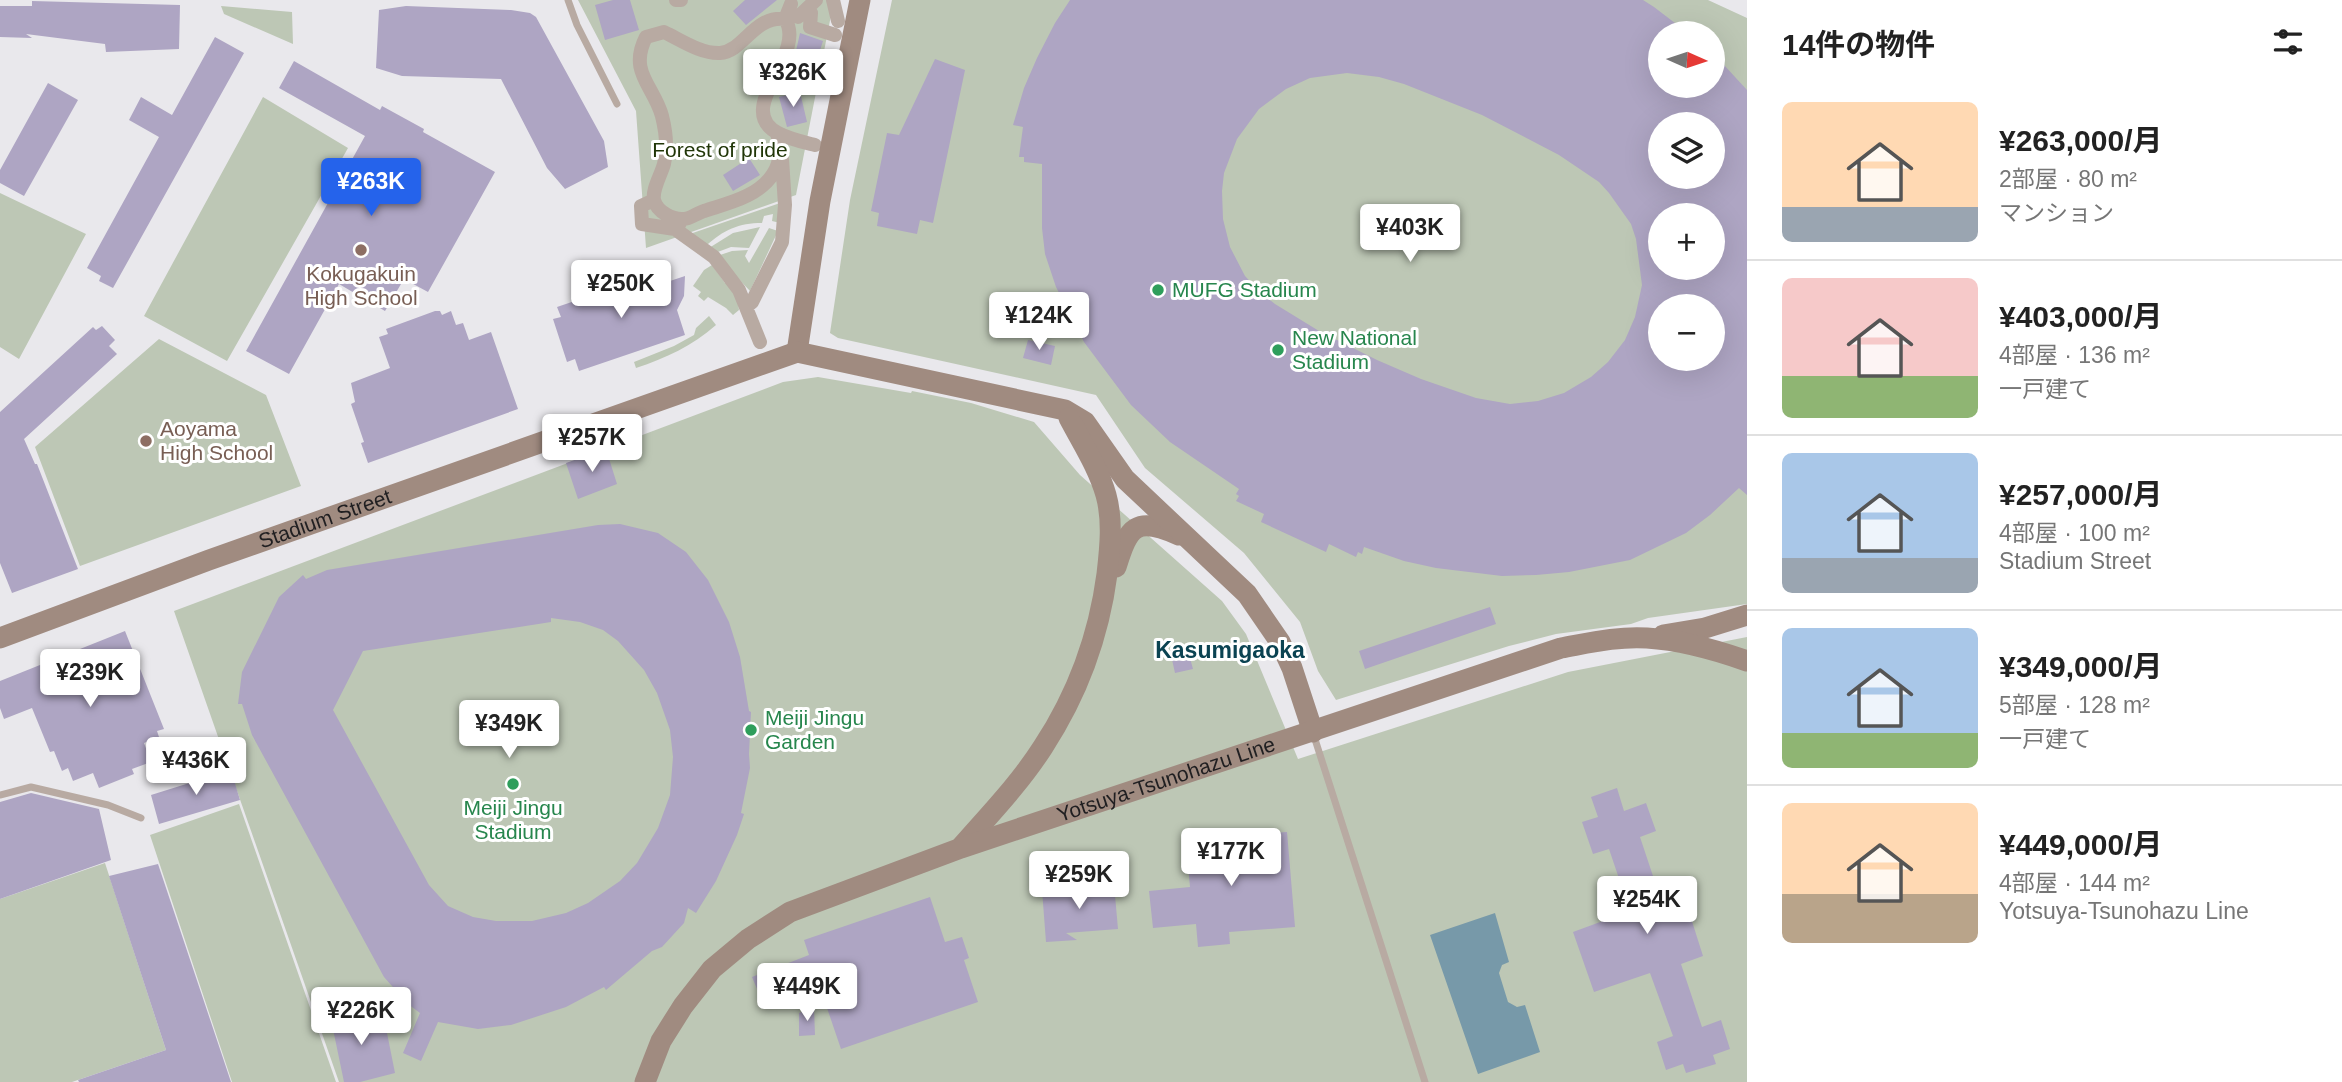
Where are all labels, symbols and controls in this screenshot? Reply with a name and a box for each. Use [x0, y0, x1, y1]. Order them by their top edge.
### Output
north arrow [1648, 21, 1726, 98]
map controls [1648, 21, 1725, 371]
icon: filters [2269, 23, 2307, 61]
text: 14件の物件 [1782, 28, 1935, 61]
pin: ¥326K [744, 50, 842, 109]
text: ¥326K [759, 59, 827, 85]
button: layers [1648, 112, 1725, 189]
text: ¥263,000/月 [1999, 124, 2162, 157]
icon: home [1838, 130, 1922, 214]
park label: Forest of pride [652, 138, 788, 161]
pin: ¥263K [322, 158, 420, 218]
text: 2部屋 · 80 m² [1999, 166, 2137, 192]
text: ¥263K [337, 168, 405, 194]
text: マンション [1999, 200, 2114, 226]
button: + [1648, 203, 1725, 280]
pin: ¥403K [1361, 204, 1459, 264]
text: ¥403K [1376, 214, 1444, 240]
marker: Kokugakuin High School [353, 242, 369, 258]
pin: ¥250K [572, 260, 670, 320]
place label: Kokugakuin High School [304, 262, 418, 309]
text: ¥250K [587, 270, 655, 296]
place label: MUFG Stadium [1172, 278, 1317, 301]
marker: MUFG Stadium [1150, 282, 1166, 298]
pin: ¥124K [990, 292, 1088, 352]
button: − [1648, 294, 1725, 371]
text: ¥403,000/月 [1999, 300, 2162, 333]
text: ¥124K [1005, 302, 1073, 328]
icon: home [1838, 306, 1922, 390]
place label: New National Stadium [1292, 326, 1417, 373]
marker: New National Stadium [1270, 342, 1286, 358]
text: 4部屋 · 136 m² [1999, 342, 2150, 368]
text: 一戸建て [1999, 376, 2091, 402]
pin: ¥257K [543, 414, 641, 474]
place label: Aoyama High School [160, 417, 273, 464]
text: ¥257K [558, 424, 626, 450]
marker: Aoyama High School [138, 433, 154, 449]
text: ¥257,000/月 [1999, 478, 2162, 511]
icon: home [1838, 481, 1922, 565]
street label: Stadium Street [255, 484, 394, 553]
text: 4部屋 · 100 m² [1999, 520, 2150, 546]
text: Stadium Street [1999, 548, 2151, 574]
district label: Kasumigaoka [1155, 637, 1305, 663]
pin: ¥239K [41, 650, 139, 709]
text: ¥349,000/月 [1999, 650, 2162, 683]
icon: home [1838, 656, 1922, 740]
text: ¥239K [56, 659, 124, 685]
text: 5部屋 · 128 m² [1999, 692, 2150, 718]
pin: ¥349K [460, 700, 558, 760]
place label: Meiji Jingu Garden [765, 706, 864, 753]
text: ¥349K [475, 710, 543, 736]
marker: Meiji Jingu Garden [743, 722, 759, 738]
text: 一戸建て [1999, 726, 2091, 752]
street label: Yotsuya-Tsunohazu Line [1054, 732, 1278, 826]
pin: ¥436K [147, 738, 245, 797]
text: ¥436K [162, 747, 230, 773]
marker: Meiji Jingu Stadium [505, 776, 521, 792]
place label: Meiji Jingu Stadium [463, 796, 563, 843]
pin: ¥177K [1182, 828, 1280, 888]
text: ¥449,000/月 [1999, 828, 2162, 861]
icon: home [1838, 831, 1922, 915]
text: ¥177K [1197, 838, 1265, 864]
pin: ¥259K [1030, 852, 1128, 911]
text: ¥259K [1045, 861, 1113, 887]
text: 4部屋 · 144 m² [1999, 870, 2150, 896]
pin: ¥254K [1598, 876, 1696, 936]
text: ¥254K [1613, 886, 1681, 912]
text: Yotsuya-Tsunohazu Line [1999, 898, 2249, 924]
pin: ¥449K [758, 964, 856, 1023]
text: ¥449K [773, 973, 841, 999]
pin: ¥226K [312, 988, 410, 1047]
text: ¥226K [327, 997, 395, 1023]

